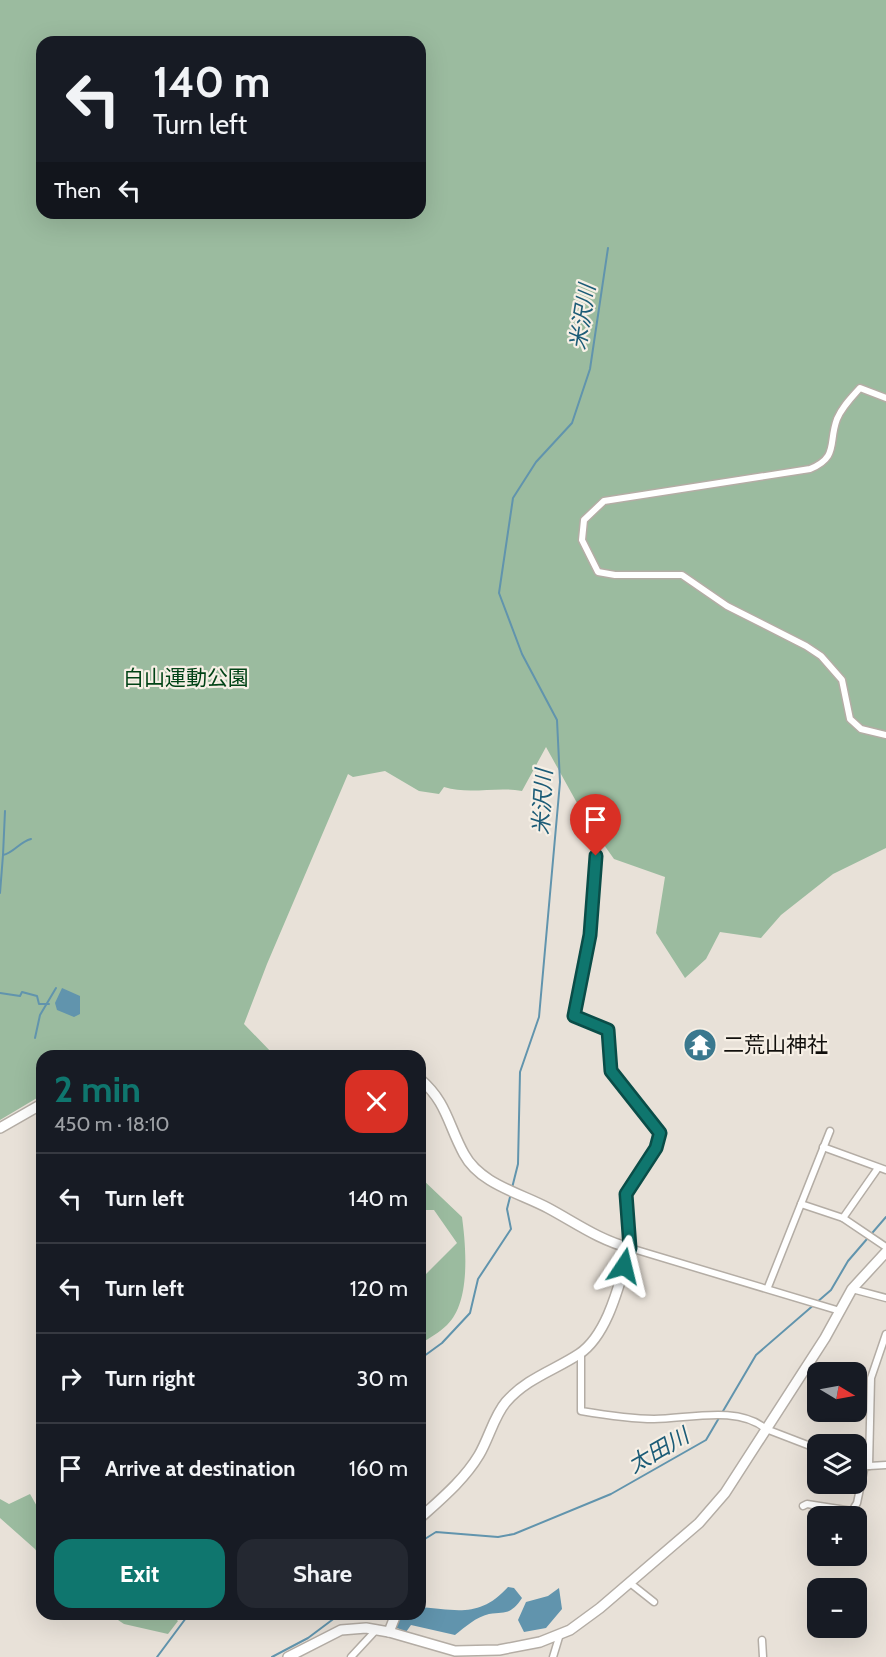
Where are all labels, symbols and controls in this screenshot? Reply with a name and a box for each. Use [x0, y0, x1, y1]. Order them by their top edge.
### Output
text: 140 m [153, 56, 270, 108]
icon: left [54, 60, 132, 138]
text: Turn left [153, 108, 247, 141]
icon: left [113, 174, 146, 207]
text: Then [54, 177, 101, 204]
water label: 米沢川 [564, 280, 601, 352]
park label: 白山運動公園 [123, 665, 249, 690]
water label: 米沢川 [527, 766, 558, 836]
pin [570, 794, 621, 856]
icon: arrive [579, 803, 612, 836]
temple icon: 二荒山神社 [682, 1027, 718, 1063]
place label: 二荒山神社 [723, 1032, 828, 1057]
text: 2 min [54, 1067, 141, 1111]
button: close [345, 1070, 408, 1133]
text: 450 m · 18:10 [54, 1112, 169, 1136]
icon: left [54, 1182, 87, 1215]
text: Turn left [105, 1185, 184, 1212]
text: 140 m [349, 1185, 408, 1212]
position arrow [592, 1234, 656, 1298]
icon: left [54, 1272, 87, 1305]
text: Turn left [105, 1275, 184, 1302]
text: 120 m [350, 1275, 408, 1302]
icon: right [54, 1362, 87, 1395]
north arrow [807, 1362, 867, 1422]
map controls [807, 1362, 867, 1638]
text: Turn right [105, 1365, 195, 1392]
text: 30 m [356, 1365, 408, 1392]
water label: 太田川 [623, 1421, 695, 1479]
button: layers [807, 1434, 867, 1494]
icon: arrive [54, 1452, 87, 1485]
text: Arrive at destination [105, 1455, 295, 1482]
text: 160 m [349, 1455, 408, 1482]
button: + [807, 1506, 867, 1566]
button: Exit [54, 1539, 225, 1608]
button: Share [237, 1539, 408, 1608]
button: − [807, 1578, 867, 1638]

